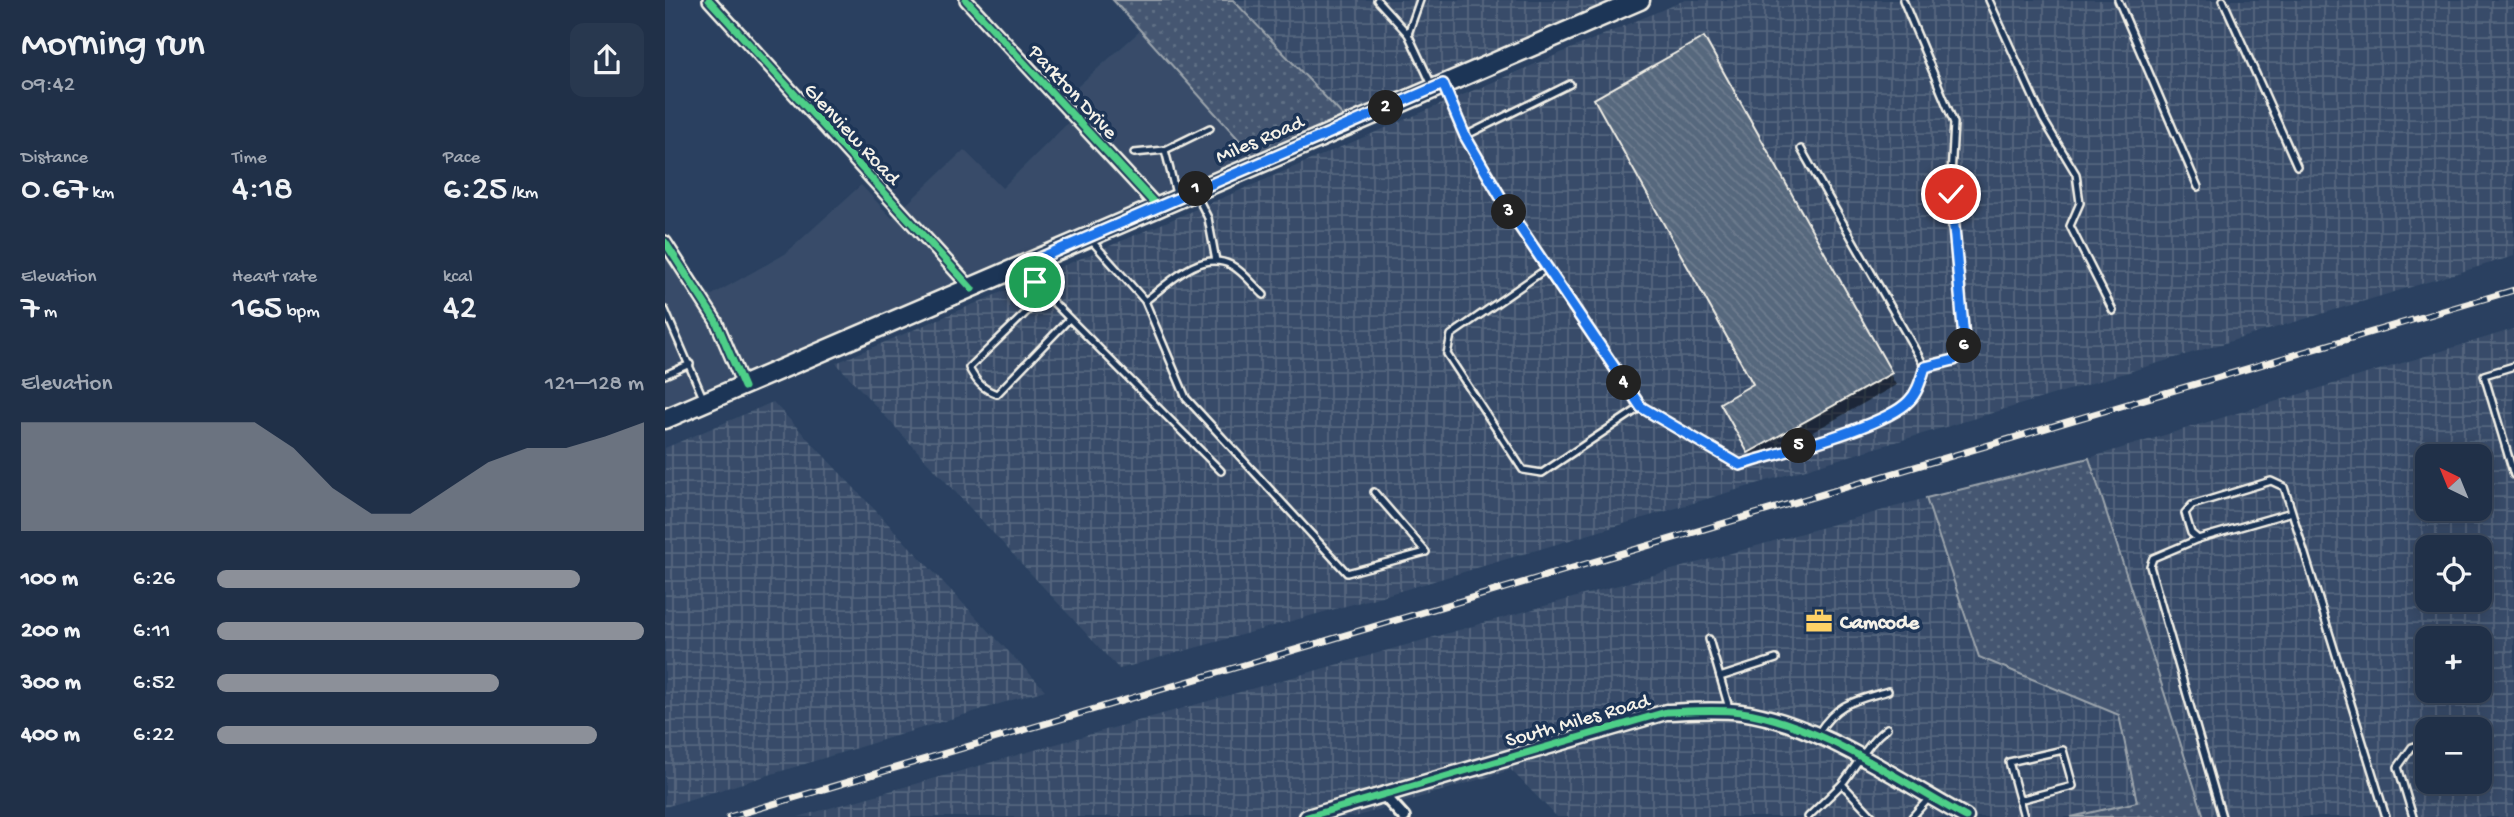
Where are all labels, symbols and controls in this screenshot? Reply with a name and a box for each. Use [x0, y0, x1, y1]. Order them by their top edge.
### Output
button: share [570, 23, 644, 97]
text: Morning run [21, 24, 205, 68]
street label: Parkton Drive [1021, 40, 1122, 147]
text: 09:42 [21, 72, 75, 99]
street label: Glenview Road [797, 79, 905, 193]
pin: 2 [1369, 90, 1403, 126]
text: 2 [1381, 96, 1390, 119]
street label: Miles Road [1213, 111, 1310, 171]
text: Distance [21, 147, 88, 170]
text: Time [232, 147, 267, 170]
text: Pace [443, 147, 480, 170]
pin [1921, 164, 1981, 224]
text: 0.67 [21, 170, 88, 211]
text: 4:18 [232, 170, 293, 211]
text: 6:25 [443, 170, 507, 211]
pin: 1 [1179, 172, 1213, 206]
icon: check [1932, 175, 1970, 213]
text: 1 [1192, 177, 1199, 200]
text: km [88, 182, 114, 205]
text: /km [507, 182, 538, 205]
pin: 3 [1491, 194, 1527, 230]
text: 3 [1504, 200, 1513, 223]
pin [1005, 252, 1065, 312]
icon: arrive [1016, 263, 1054, 301]
text: Elevation [21, 266, 97, 289]
text: Heart rate [232, 266, 317, 289]
text: kcal [443, 266, 473, 289]
text: 7 [21, 289, 39, 330]
text: 165 [232, 289, 282, 330]
text: 42 [443, 289, 477, 330]
text: m [39, 301, 57, 324]
text: bpm [282, 301, 320, 324]
pin: 6 [1947, 328, 1981, 364]
text: 6 [1959, 334, 1968, 357]
pin: 4 [1607, 366, 1641, 400]
text: Elevation [21, 371, 112, 398]
text: 121–128 m [545, 371, 644, 398]
text: 4 [1619, 371, 1628, 394]
pin: 5 [1781, 428, 1817, 464]
text: 5 [1794, 434, 1804, 457]
north arrow [2415, 444, 2492, 522]
map controls [2415, 444, 2492, 794]
button: locate [2415, 535, 2492, 612]
text: 100 m [21, 566, 78, 593]
text: 6:26 [133, 566, 175, 593]
office icon: Camcode [1804, 606, 1834, 636]
place label: Camcode [1839, 612, 1920, 637]
text: 200 m [21, 618, 80, 645]
text: 6:11 [133, 618, 170, 645]
button: + [2415, 626, 2492, 703]
text: 300 m [21, 670, 81, 697]
text: 6:52 [133, 670, 175, 697]
street label: South Miles Road [1503, 689, 1654, 755]
button: − [2415, 717, 2492, 794]
text: 400 m [21, 722, 80, 749]
text: 6:22 [133, 722, 174, 749]

